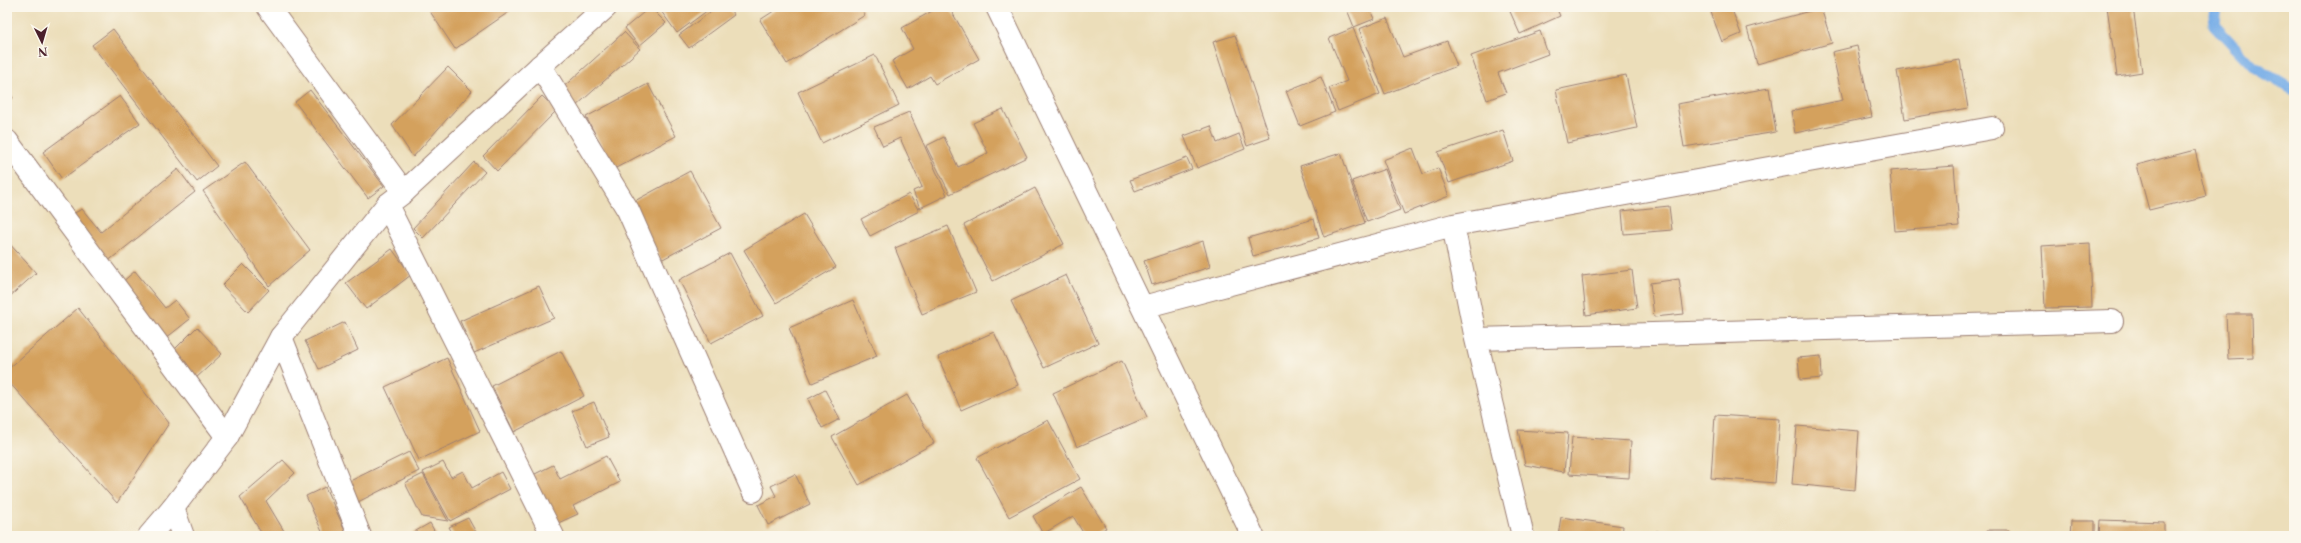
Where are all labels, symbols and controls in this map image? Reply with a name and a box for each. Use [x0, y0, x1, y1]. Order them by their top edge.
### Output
north arrow [22, 22, 62, 62]
text: N [37, 45, 48, 59]

